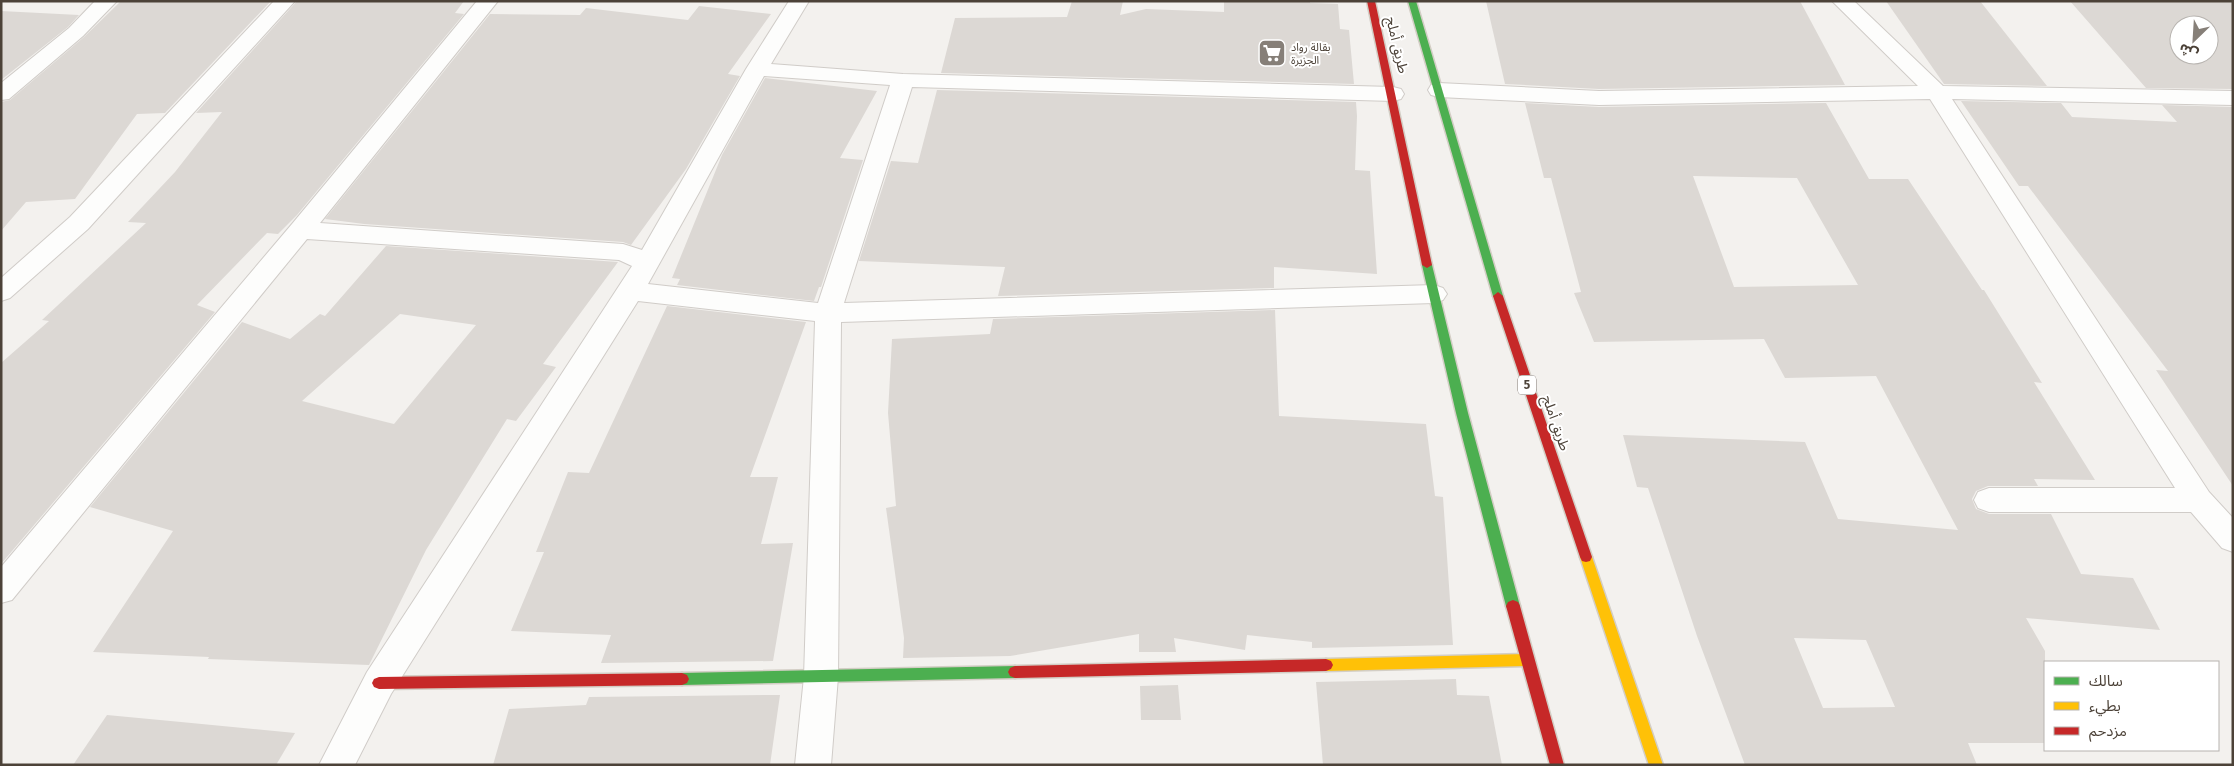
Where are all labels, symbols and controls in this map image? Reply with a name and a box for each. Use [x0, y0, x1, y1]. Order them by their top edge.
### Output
street label: طريق أملج [1380, 15, 1413, 75]
north arrow [2169, 15, 2219, 65]
supermarket icon: بقالة رواد الجزيرة [1257, 38, 1287, 68]
text: ش [2176, 40, 2201, 63]
place label: بقالة رواد الجزيرة [1291, 41, 1331, 67]
road number: 5 [1518, 376, 1536, 394]
street label: طريق أملج [1537, 393, 1574, 454]
legend [2044, 661, 2219, 751]
text: سالك [2089, 672, 2123, 690]
text: بطيء [2089, 697, 2121, 717]
text: مزدحم [2089, 722, 2127, 742]

